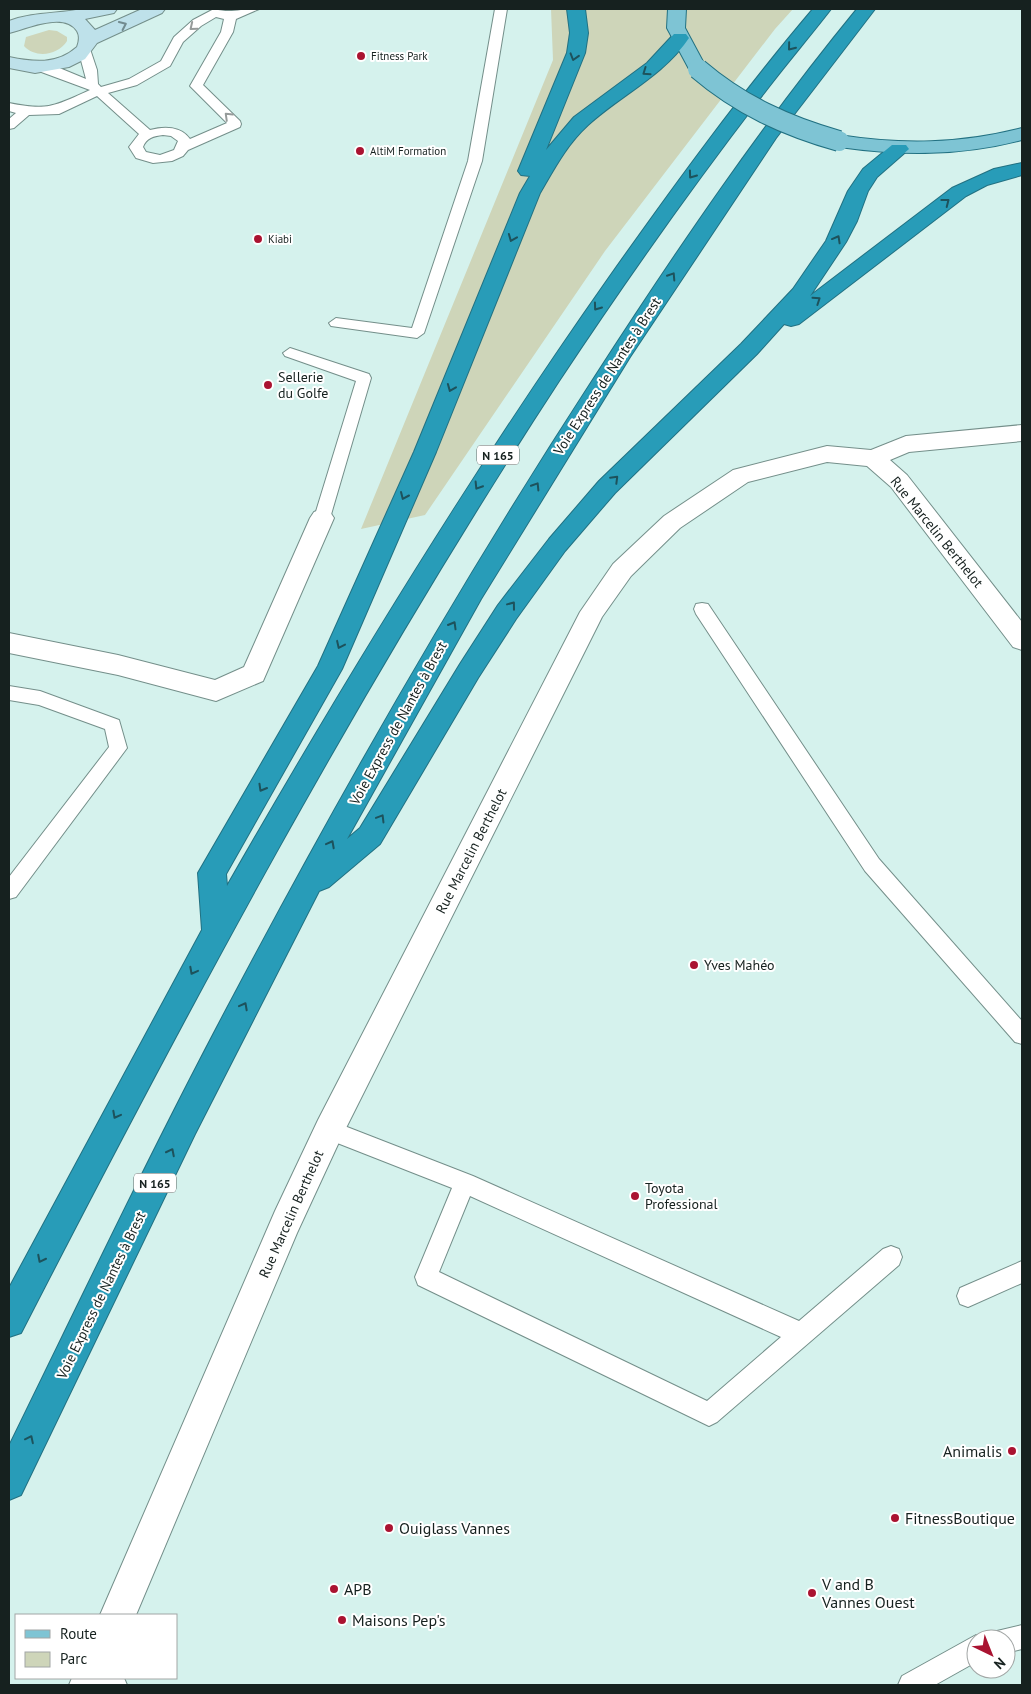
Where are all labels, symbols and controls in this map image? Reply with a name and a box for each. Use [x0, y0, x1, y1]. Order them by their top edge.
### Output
one-way arrow [118, 21, 127, 31]
one-way arrow [190, 21, 199, 29]
one-way arrow [787, 41, 796, 50]
place label: Fitness Park [371, 49, 428, 63]
marker: Fitness Park [355, 50, 367, 62]
one-way arrow [570, 52, 580, 60]
one-way arrow [642, 66, 652, 75]
one-way arrow [224, 113, 233, 122]
place label: AltiM Formation [370, 144, 446, 158]
marker: AltiM Formation [354, 145, 366, 157]
one-way arrow [689, 170, 698, 179]
one-way arrow [940, 199, 949, 207]
place label: Kiabi [268, 232, 292, 246]
marker: Kiabi [252, 233, 264, 245]
one-way arrow [508, 233, 518, 242]
one-way arrow [831, 236, 841, 245]
one-way arrow [666, 272, 675, 282]
street label: Voie Express de Nantes à Brest [549, 294, 665, 459]
one-way arrow [811, 297, 821, 306]
one-way arrow [594, 302, 603, 311]
place label: Sellerie du Golfe [278, 368, 328, 402]
marker: Sellerie du Golfe [262, 379, 274, 391]
one-way arrow [446, 384, 456, 392]
road number: N 165 [477, 446, 519, 464]
street label: Rue Marcelin Berthelot [887, 473, 988, 591]
one-way arrow [609, 476, 618, 485]
one-way arrow [475, 481, 485, 490]
one-way arrow [530, 483, 540, 492]
one-way arrow [400, 491, 411, 500]
one-way arrow [506, 601, 515, 611]
one-way arrow [446, 622, 456, 631]
street label: Voie Express de Nantes à Brest [345, 638, 451, 809]
one-way arrow [336, 640, 346, 649]
one-way arrow [259, 782, 269, 791]
street label: Rue Marcelin Berthelot [432, 785, 510, 917]
one-way arrow [375, 814, 385, 823]
one-way arrow [325, 840, 335, 849]
place label: Yves Mahéo [704, 956, 775, 974]
marker: Yves Mahéo [688, 959, 700, 971]
one-way arrow [189, 966, 199, 975]
one-way arrow [238, 1003, 248, 1012]
one-way arrow [112, 1110, 122, 1119]
street label: Rue Marcelin Berthelot [255, 1147, 327, 1281]
one-way arrow [165, 1148, 175, 1157]
road number: N 165 [134, 1174, 176, 1192]
place label: Toyota Professional [645, 1179, 718, 1213]
marker: Toyota Professional [629, 1190, 641, 1202]
street label: Voie Express de Nantes à Brest [52, 1208, 150, 1383]
one-way arrow [37, 1254, 47, 1263]
one-way arrow [24, 1435, 34, 1444]
place label: Animalis [943, 1441, 1002, 1461]
marker: Animalis [1006, 1445, 1018, 1457]
place label: FitnessBoutique [905, 1508, 1015, 1528]
marker: FitnessBoutique [889, 1512, 901, 1524]
place label: Ouiglass Vannes [399, 1518, 510, 1538]
marker: Ouiglass Vannes [383, 1522, 395, 1534]
place label: V and B Vannes Ouest [821, 1574, 915, 1612]
place label: APB [344, 1579, 372, 1599]
marker: APB [328, 1583, 340, 1595]
marker: V and B Vannes Ouest [806, 1587, 818, 1599]
place label: Maisons Pep's [352, 1610, 446, 1630]
legend [15, 1614, 178, 1679]
marker: Maisons Pep's [336, 1614, 348, 1626]
text: Route [60, 1624, 97, 1643]
north arrow [966, 1629, 1016, 1679]
text: Parc [60, 1649, 87, 1668]
text: N [990, 1654, 1009, 1673]

